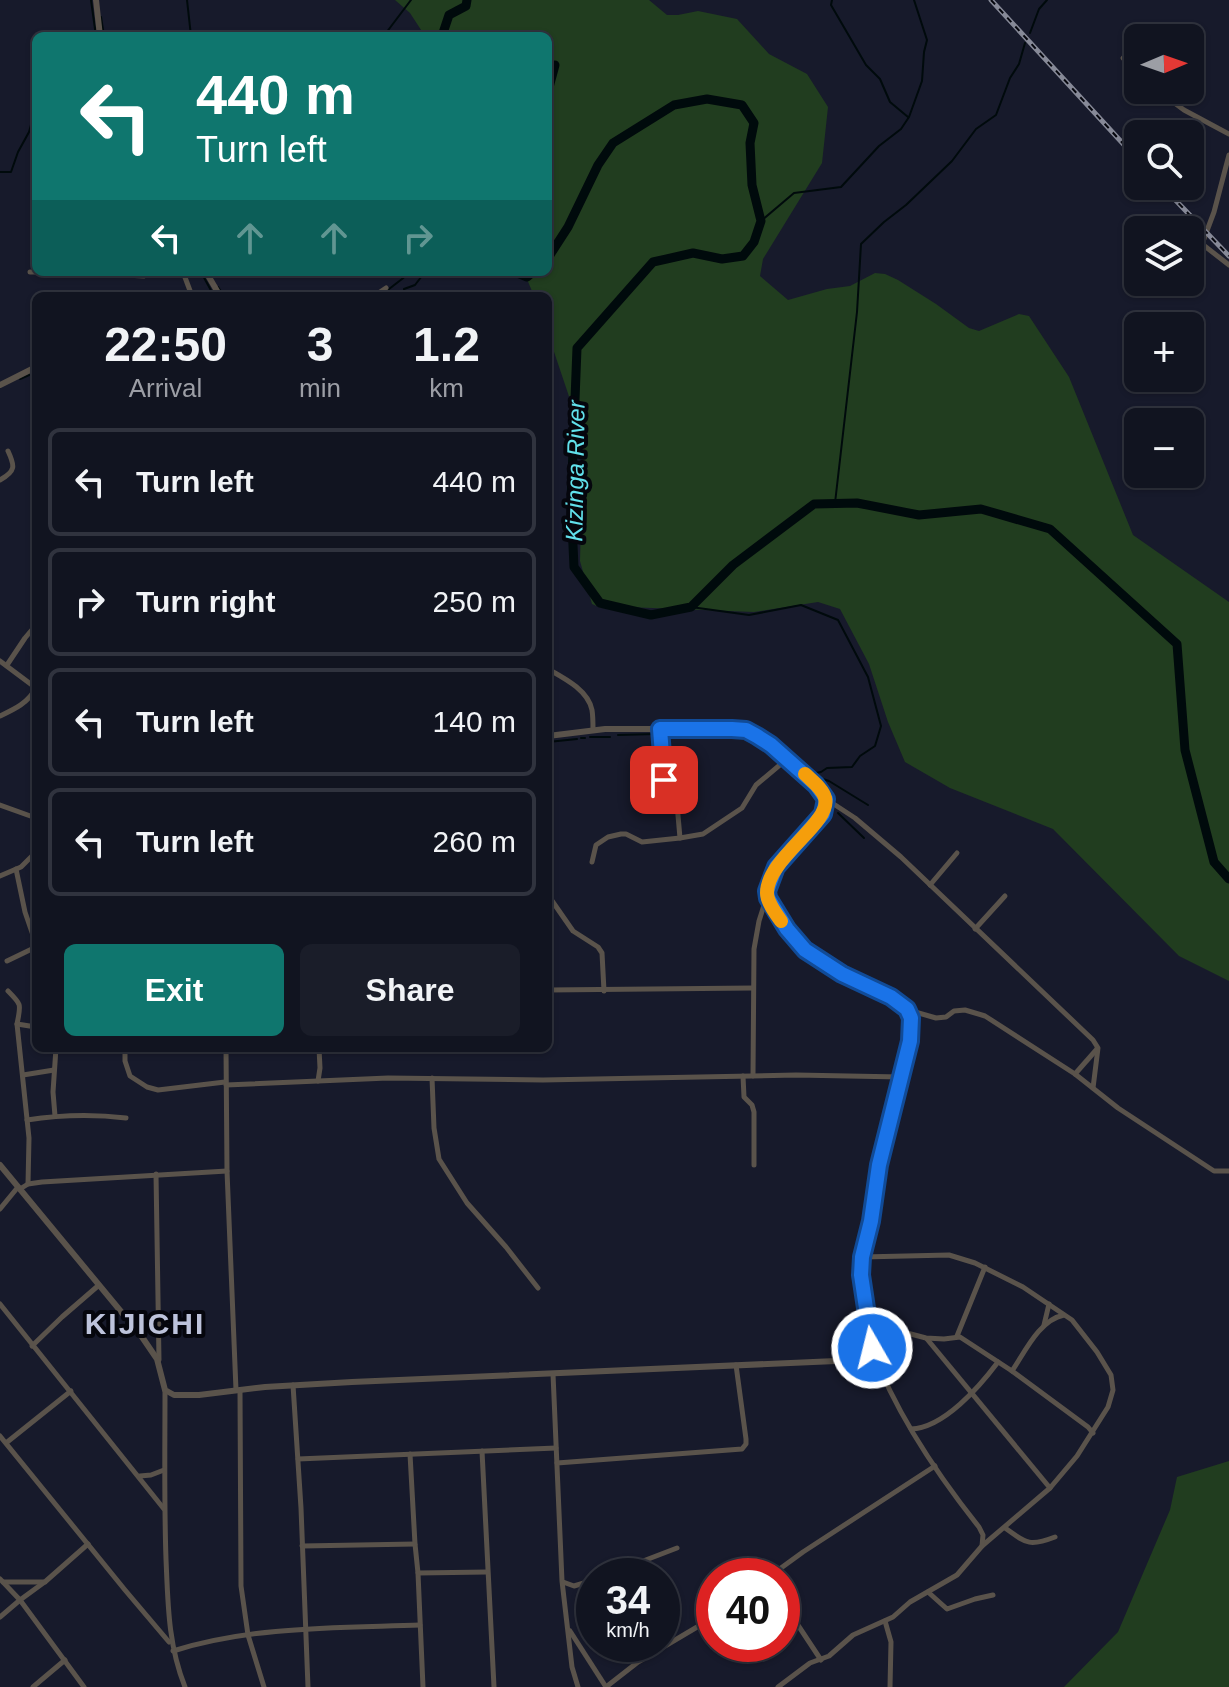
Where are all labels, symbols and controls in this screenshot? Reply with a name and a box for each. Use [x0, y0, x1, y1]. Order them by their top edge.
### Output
north arrow [1124, 24, 1204, 104]
map controls [1124, 24, 1204, 488]
text: 440 m [196, 63, 355, 126]
icon: left [64, 64, 168, 168]
button: search [1124, 120, 1204, 200]
text: Turn left [196, 129, 327, 170]
icon: left [144, 216, 188, 260]
icon: ahead [228, 216, 272, 260]
icon: ahead [312, 216, 356, 260]
icon: right [396, 216, 440, 260]
button: layers [1124, 216, 1204, 296]
button: + [1124, 312, 1204, 392]
text: 22:50 [104, 318, 227, 371]
text: 3 [307, 318, 333, 371]
text: 1.2 [413, 318, 480, 371]
text: Arrival [129, 373, 202, 403]
text: min [299, 373, 341, 403]
text: km [429, 373, 464, 403]
water label: Kizinga River [560, 399, 590, 542]
button: − [1124, 408, 1204, 488]
icon: left [68, 460, 112, 504]
text: Turn left [136, 465, 254, 498]
text: 440 m [433, 465, 516, 498]
icon: right [68, 580, 112, 624]
text: Turn right [136, 585, 275, 618]
text: 250 m [433, 585, 516, 618]
icon: left [68, 700, 112, 744]
text: Turn left [136, 705, 254, 738]
text: 140 m [433, 705, 516, 738]
pin [630, 746, 698, 814]
icon: arrive [642, 758, 686, 802]
icon: left [68, 820, 112, 864]
text: Turn left [136, 825, 254, 858]
text: 260 m [433, 825, 516, 858]
button: Exit [64, 944, 284, 1036]
button: Share [300, 944, 520, 1036]
position arrow [830, 1306, 914, 1390]
district label: KIJICHI [85, 1307, 205, 1340]
speed limit sign: 40 [696, 1558, 800, 1662]
text: 34 [606, 1578, 650, 1622]
text: km/h [606, 1619, 650, 1641]

